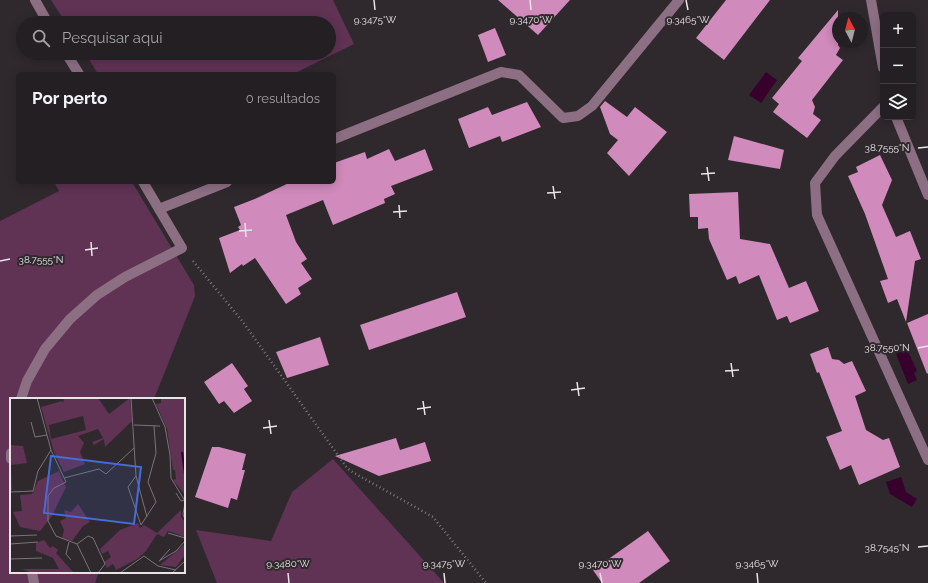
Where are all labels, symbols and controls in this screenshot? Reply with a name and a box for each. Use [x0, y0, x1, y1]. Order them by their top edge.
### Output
north arrow [832, 12, 868, 48]
map controls [880, 12, 916, 120]
button: + [880, 12, 916, 48]
text: 9.3475°W [354, 14, 397, 25]
text: 9.3470°W [510, 14, 553, 25]
text: 9.3465°W [666, 14, 710, 25]
search box [16, 16, 336, 60]
icon: search [30, 27, 52, 49]
text: Pesquisar aqui [62, 29, 162, 47]
button: − [880, 48, 916, 84]
button: layers [880, 84, 916, 120]
text: Por perto [32, 88, 107, 108]
text: 0 resultados [246, 91, 320, 106]
text: 38.7555°N [865, 142, 909, 153]
text: 38.7555°N [19, 254, 63, 265]
text: 38.7550°N [864, 342, 910, 353]
inset map [10, 398, 185, 573]
text: 38.7545°N [865, 542, 909, 553]
text: 9.3480°W [266, 558, 310, 569]
text: 9.3475°W [423, 558, 466, 569]
text: 9.3470°W [579, 558, 622, 569]
text: 9.3465°W [735, 558, 779, 569]

